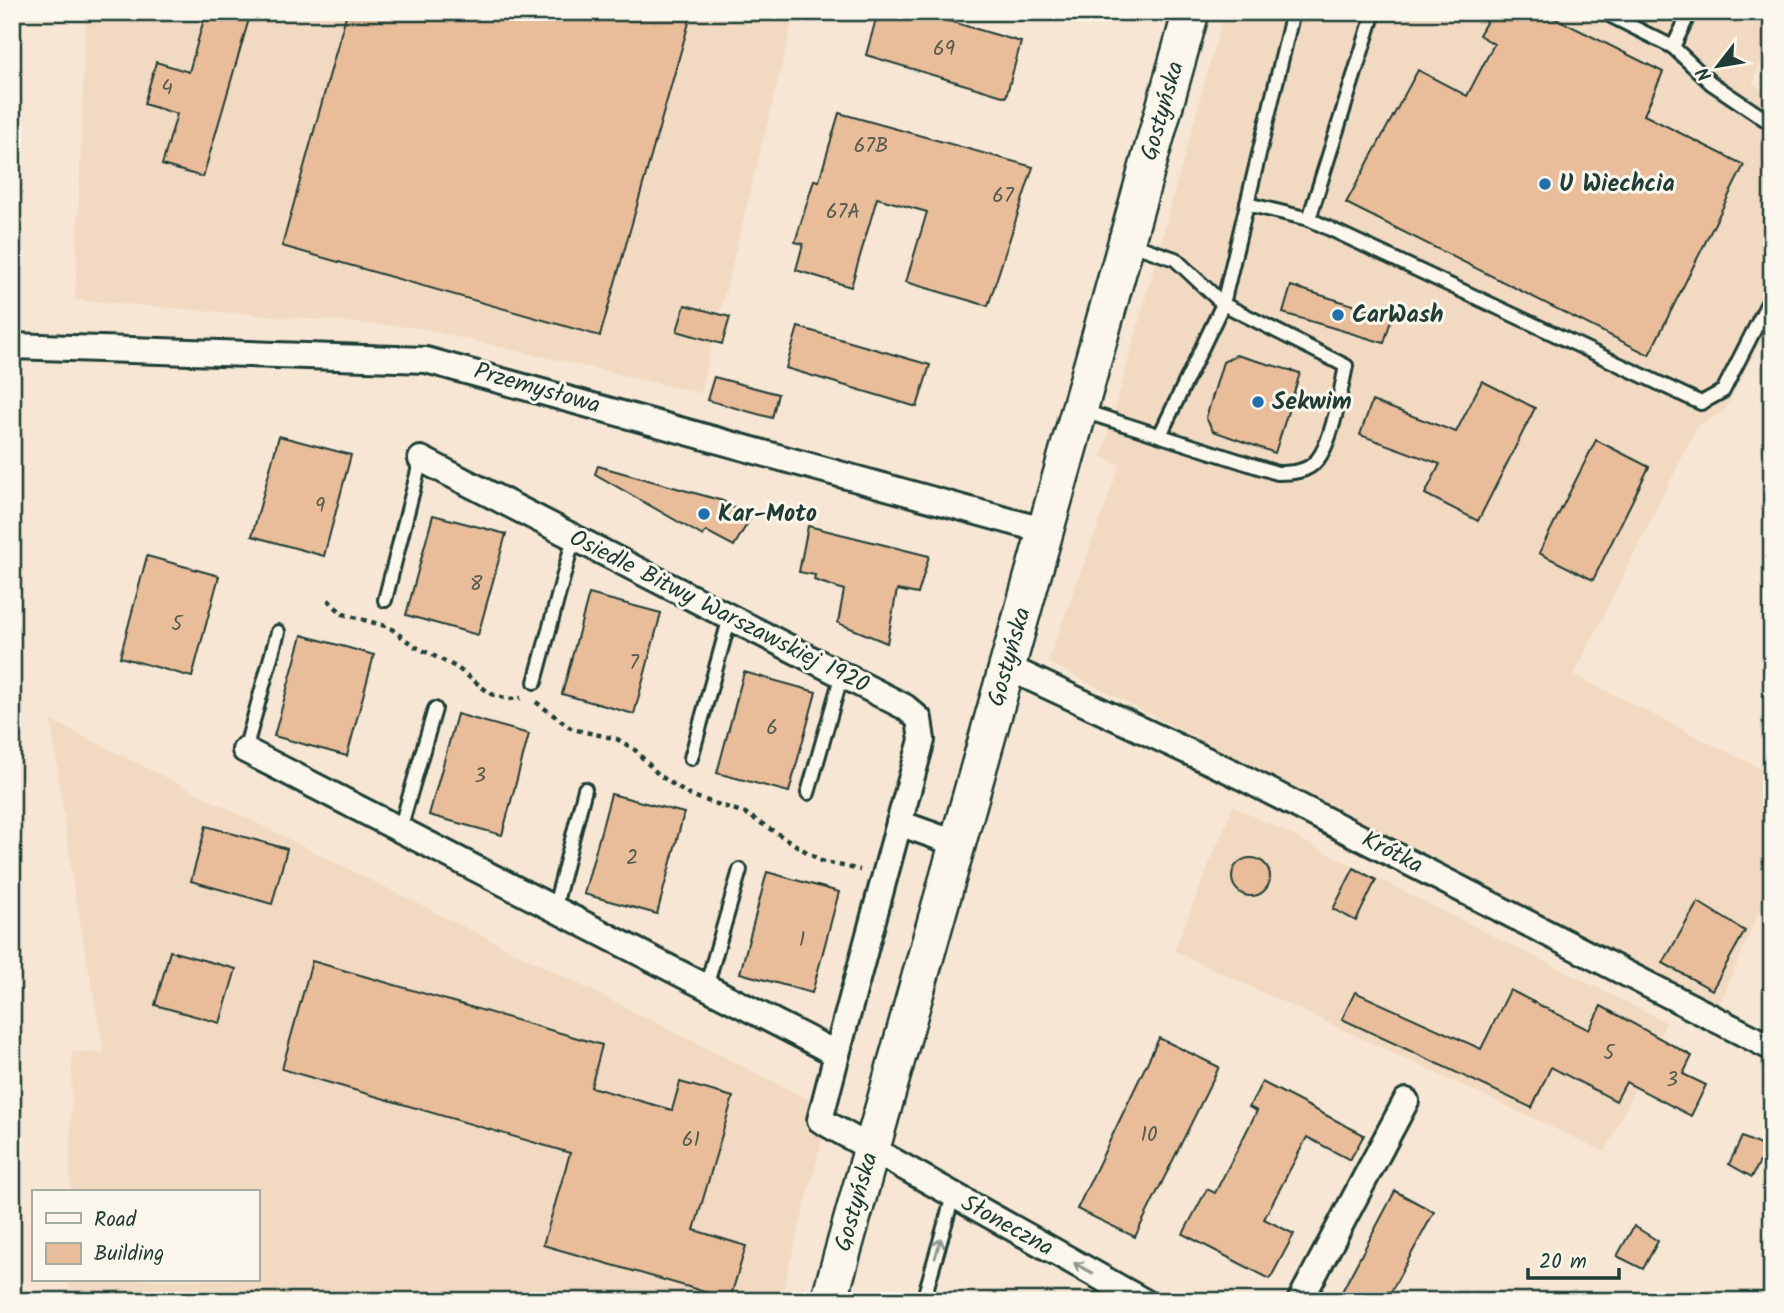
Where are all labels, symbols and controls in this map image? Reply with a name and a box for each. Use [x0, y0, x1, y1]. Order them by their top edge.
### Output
north arrow [1682, 32, 1752, 102]
house number: 69 [933, 33, 955, 66]
street label: Gostyńska [1130, 57, 1196, 165]
text: N [1689, 61, 1721, 87]
house number: 4 [161, 72, 173, 105]
house number: 67B [854, 130, 888, 163]
place label: U Wiechcia [1559, 165, 1675, 204]
marker: U Wiechcia [1537, 176, 1553, 192]
house number: 67 [992, 180, 1015, 213]
house number: 67A [826, 196, 860, 229]
place label: CarWash [1352, 296, 1444, 335]
marker: CarWash [1330, 307, 1346, 323]
street label: Przemysłowa [469, 352, 605, 426]
place label: Sekwim [1272, 383, 1352, 422]
marker: Sekwim [1250, 394, 1266, 410]
house number: 9 [315, 490, 325, 523]
place label: Kar-Moto [718, 495, 817, 534]
marker: Kar-Moto [696, 506, 712, 522]
street label: Osiedle Bitwy Warszawskiej 1920 [562, 519, 876, 705]
house number: 8 [470, 568, 483, 601]
street label: Gostyńska [977, 603, 1043, 711]
house number: 5 [171, 608, 184, 641]
house number: 7 [629, 647, 640, 680]
house number: 6 [766, 712, 778, 745]
house number: 3 [474, 760, 486, 793]
street label: Krótka [1354, 821, 1430, 885]
house number: 2 [626, 842, 638, 875]
house number: 1 [799, 924, 805, 957]
house number: 5 [1603, 1037, 1616, 1070]
house number: 3 [1666, 1064, 1678, 1097]
house number: 10 [1140, 1119, 1158, 1152]
house number: 61 [682, 1124, 700, 1157]
street label: Gostyńska [824, 1148, 890, 1256]
street label: Słoneczna [953, 1184, 1061, 1268]
legend [32, 1190, 259, 1282]
text: Road [94, 1204, 137, 1237]
scale bar [1528, 1236, 1620, 1280]
text: Building [94, 1238, 164, 1271]
one-way arrow [932, 1238, 945, 1260]
text: 20 m [1539, 1246, 1587, 1279]
one-way arrow [1073, 1261, 1093, 1275]

